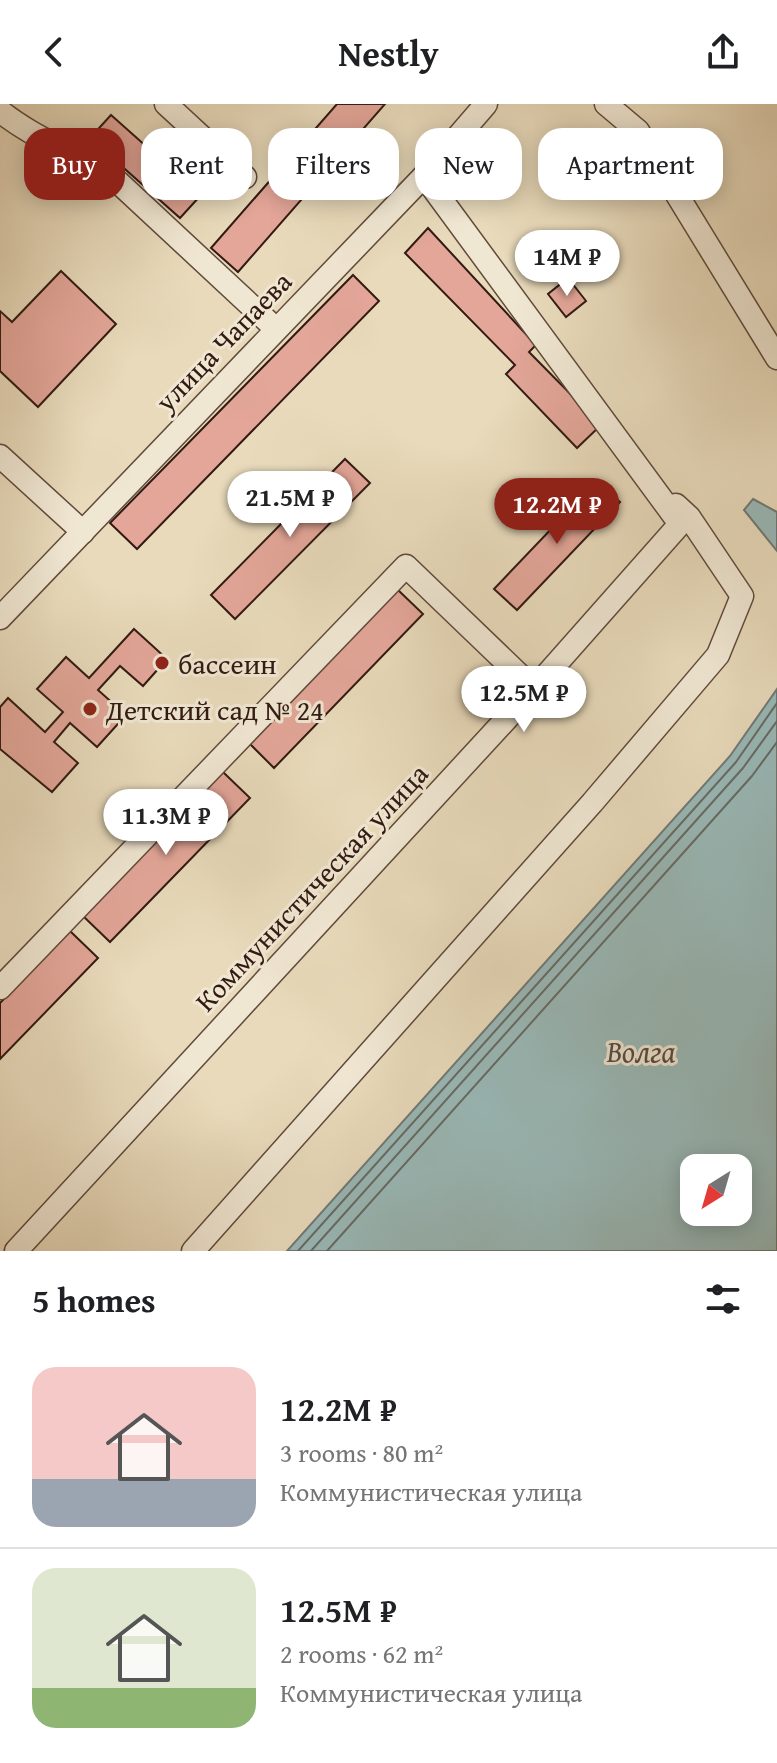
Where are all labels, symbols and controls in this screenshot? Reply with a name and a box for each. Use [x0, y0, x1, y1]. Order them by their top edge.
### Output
text: Nestly [338, 26, 439, 79]
icon: back [32, 30, 76, 74]
icon: share [701, 30, 745, 74]
chip: Buy [24, 128, 125, 200]
chip: Rent [141, 128, 252, 200]
chip: Filters [268, 128, 399, 200]
chip: New [415, 128, 522, 200]
chip: Apartment [538, 128, 723, 200]
pin: 14M ₽ [511, 230, 623, 298]
text: 14M ₽ [533, 236, 601, 275]
street label: улица Чапаева [145, 261, 301, 421]
pin: 21.5M ₽ [216, 471, 364, 539]
text: 21.5M ₽ [245, 477, 335, 516]
pin: 12.2M ₽ [483, 478, 631, 546]
text: 12.2M ₽ [512, 484, 602, 523]
place label: бассеин [178, 643, 277, 684]
marker: бассеин [153, 654, 171, 672]
pin: 12.5M ₽ [450, 666, 598, 734]
text: 12.5M ₽ [479, 672, 569, 711]
place label: Детский сад № 24 [105, 689, 324, 730]
marker: Детский сад № 24 [81, 700, 99, 718]
street label: Коммунистическая улица [185, 753, 438, 1020]
pin: 11.3M ₽ [92, 789, 240, 857]
text: 11.3M ₽ [121, 795, 211, 834]
water label: Волга [606, 1029, 676, 1073]
north arrow [680, 1154, 752, 1226]
map controls [680, 1154, 752, 1226]
text: 5 homes [32, 1275, 156, 1324]
icon: filters [701, 1277, 745, 1321]
text: 12.2M ₽ [280, 1384, 397, 1433]
icon: home [96, 1399, 192, 1495]
text: 3 rooms · 80 m² [280, 1433, 443, 1472]
text: Коммунистическая улица [280, 1472, 582, 1511]
text: 12.5M ₽ [280, 1585, 397, 1634]
icon: home [96, 1600, 192, 1696]
text: 2 rooms · 62 m² [280, 1634, 443, 1673]
text: Коммунистическая улица [280, 1673, 582, 1712]

